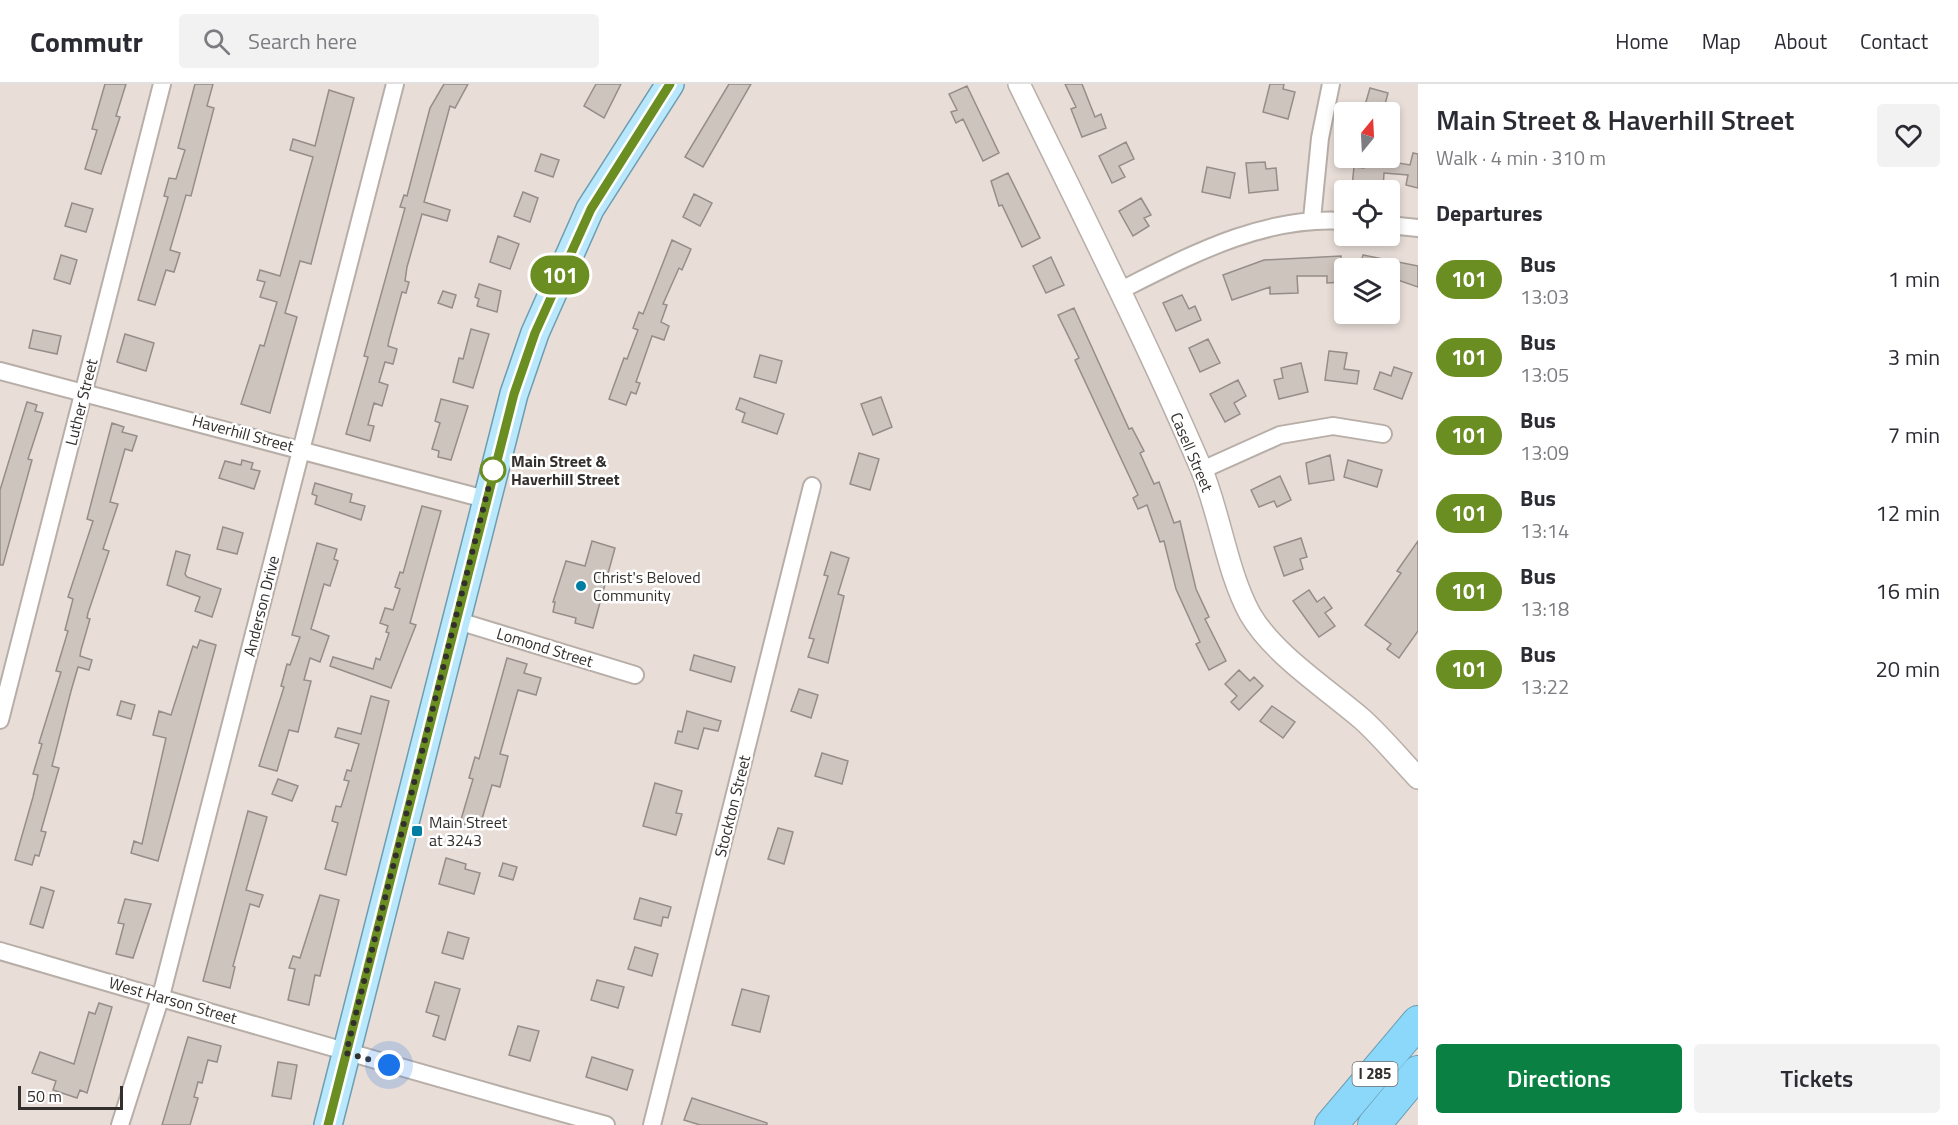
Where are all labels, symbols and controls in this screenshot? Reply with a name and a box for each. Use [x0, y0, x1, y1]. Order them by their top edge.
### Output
search box [179, 14, 599, 68]
text: Commutr [30, 20, 143, 63]
text: Search here [248, 24, 357, 58]
icon: search [200, 25, 233, 58]
text: Home [1615, 25, 1669, 57]
text: Map [1702, 25, 1741, 57]
text: About [1774, 25, 1827, 57]
text: Contact [1860, 25, 1928, 57]
text: Main Street & Haverhill Street [1436, 98, 1794, 141]
north arrow [1334, 102, 1400, 168]
map controls [1334, 102, 1400, 324]
button: heart [1877, 104, 1940, 167]
text: Walk · 4 min · 310 m [1436, 142, 1606, 173]
button: locate [1334, 180, 1400, 246]
text: Departures [1436, 196, 1543, 230]
text: Bus [1520, 247, 1556, 281]
line badge: 101 [526, 256, 594, 294]
button: layers [1334, 258, 1400, 324]
text: 101 [542, 259, 578, 291]
text: 1 min [1888, 262, 1940, 296]
text: 101 [1451, 263, 1487, 295]
text: 13:03 [1520, 281, 1569, 312]
text: Bus [1520, 325, 1556, 359]
text: 3 min [1888, 340, 1940, 374]
text: 101 [1451, 341, 1487, 373]
street label: Luther Street [59, 356, 103, 448]
text: 13:05 [1520, 359, 1569, 390]
text: Bus [1520, 403, 1556, 437]
street label: Haverhill Street [190, 408, 297, 458]
street label: Casell Street [1164, 408, 1220, 496]
text: 7 min [1888, 418, 1940, 452]
text: 101 [1451, 419, 1487, 451]
text: 13:09 [1520, 437, 1569, 468]
place label: Main Street & Haverhill Street [511, 449, 620, 491]
marker: Main Street & Haverhill Street [480, 457, 506, 483]
text: Bus [1520, 481, 1556, 515]
text: 12 min [1875, 496, 1940, 530]
text: 101 [1451, 497, 1487, 529]
text: 13:14 [1520, 515, 1569, 546]
street label: Anderson Drive [237, 553, 285, 659]
text: Bus [1520, 559, 1556, 593]
place label: Christ's Beloved Community [593, 565, 701, 607]
text: 16 min [1875, 574, 1940, 608]
text: 101 [1451, 575, 1487, 607]
marker: Christ's Beloved Community [574, 579, 588, 593]
text: 13:18 [1520, 593, 1569, 624]
street label: Lomond Street [494, 621, 597, 673]
text: Bus [1520, 637, 1556, 671]
text: 20 min [1875, 652, 1940, 686]
text: 101 [1451, 653, 1487, 685]
text: 13:22 [1520, 671, 1569, 702]
street label: Stockton Street [708, 752, 756, 860]
place label: Main Street at 3243 [429, 810, 508, 852]
marker: Main Street at 3243 [410, 824, 424, 838]
street label: West Harson Street [106, 970, 240, 1030]
button: Directions [1436, 1044, 1682, 1113]
button: Tickets [1694, 1044, 1940, 1113]
your location [374, 1050, 404, 1080]
road number: I 285 [1352, 1062, 1398, 1086]
scale bar [18, 1083, 123, 1110]
text: 50 m [27, 1084, 62, 1108]

